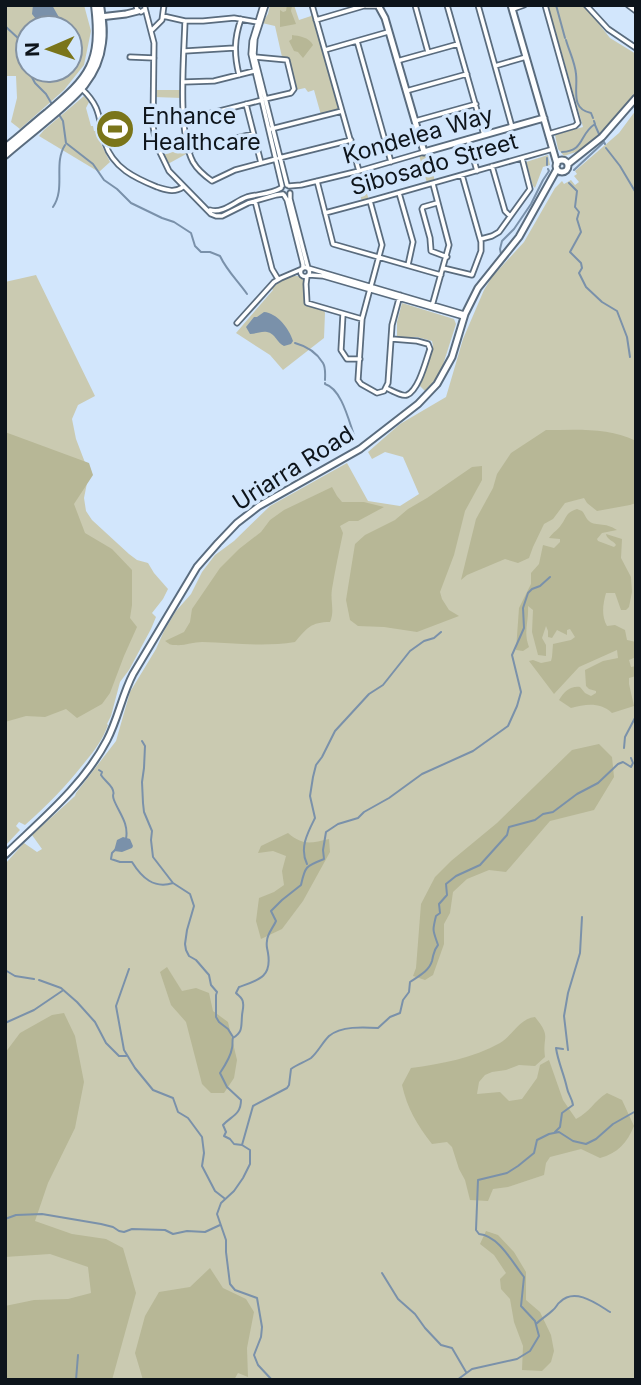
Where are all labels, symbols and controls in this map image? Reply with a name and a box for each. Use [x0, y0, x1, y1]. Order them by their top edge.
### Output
north arrow [14, 14, 84, 84]
text: N [21, 42, 44, 57]
street label: Kondelea Way [340, 100, 496, 170]
place label: Enhance Healthcare [142, 102, 261, 156]
sports icon: Enhance Healthcare [94, 108, 136, 150]
street label: Sibosado Street [347, 127, 521, 201]
street label: Uriarra Road [227, 420, 359, 516]

